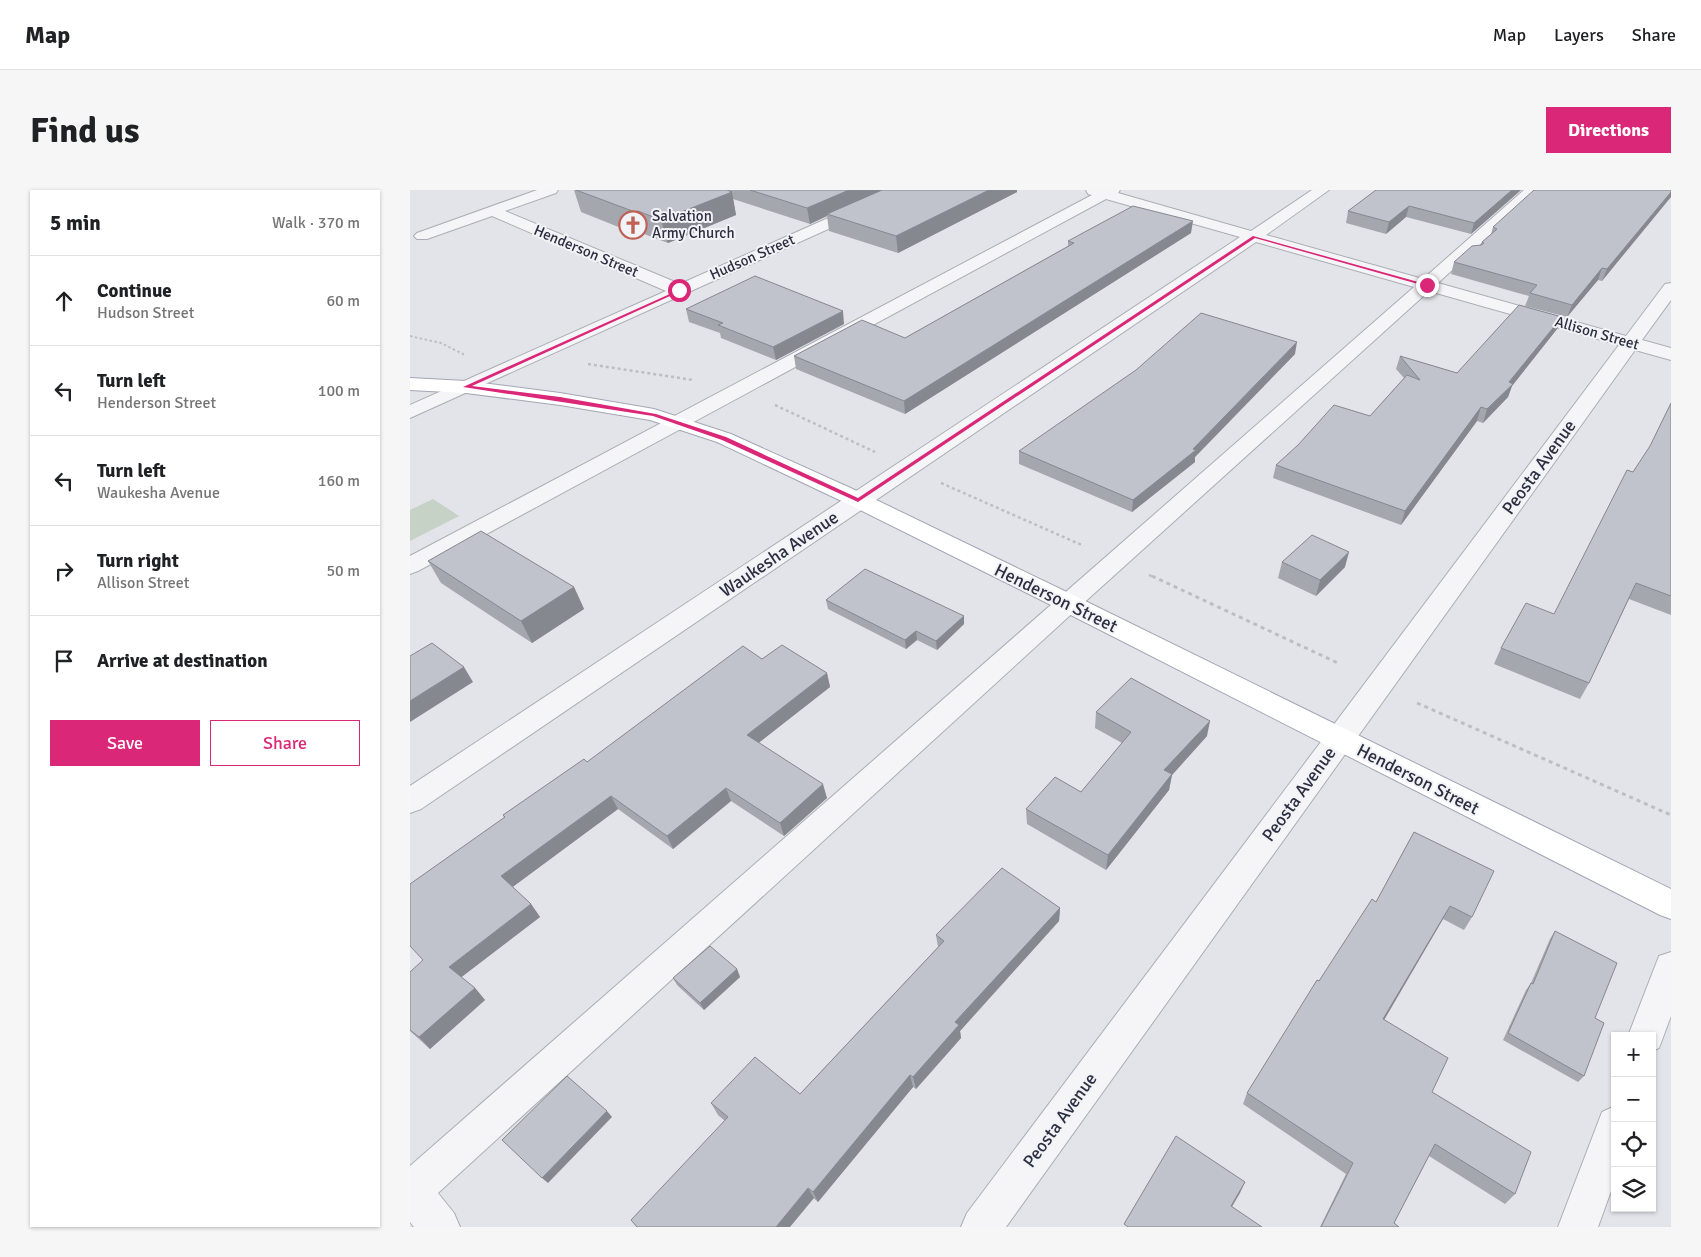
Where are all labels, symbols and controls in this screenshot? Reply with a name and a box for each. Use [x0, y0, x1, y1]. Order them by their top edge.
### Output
text: Map [25, 20, 70, 50]
text: Map [1493, 24, 1526, 46]
text: Layers [1554, 24, 1604, 46]
text: Share [1632, 24, 1676, 46]
button: Directions [1546, 107, 1671, 153]
text: Find us [30, 109, 140, 152]
place label: Salvation Army Church [652, 207, 735, 242]
text: 5 min [50, 210, 101, 236]
church icon: Salvation Army Church [618, 210, 648, 240]
text: Walk · 370 m [272, 213, 360, 233]
street label: Henderson Street [531, 221, 641, 281]
street label: Hudson Street [707, 230, 797, 284]
route end [1416, 274, 1439, 297]
text: Continue [97, 279, 172, 303]
route start [668, 279, 691, 302]
icon: ahead [50, 287, 78, 315]
text: 60 m [326, 291, 360, 311]
text: Hudson Street [97, 303, 194, 323]
street label: Allison Street [1553, 312, 1641, 354]
text: Turn left [97, 369, 166, 393]
icon: left [50, 377, 78, 405]
text: 100 m [318, 381, 360, 401]
text: Henderson Street [97, 393, 216, 413]
street label: Peosta Avenue [1497, 415, 1581, 519]
text: Turn left [97, 459, 166, 483]
icon: left [50, 467, 78, 495]
text: 160 m [318, 471, 360, 491]
text: Waukesha Avenue [97, 483, 220, 503]
street label: Waukesha Avenue [715, 506, 843, 602]
text: Turn right [97, 549, 179, 573]
icon: right [50, 557, 78, 585]
street label: Henderson Street [991, 559, 1121, 637]
text: 50 m [326, 561, 360, 581]
text: Allison Street [97, 573, 189, 593]
icon: arrive [50, 647, 78, 675]
text: Arrive at destination [97, 649, 268, 673]
button: Save [50, 720, 200, 766]
button: Share [210, 720, 360, 766]
street label: Henderson Street [1353, 739, 1483, 819]
street label: Peosta Avenue [1257, 742, 1341, 846]
map controls [1611, 1032, 1656, 1212]
button: + [1611, 1032, 1656, 1077]
street label: Peosta Avenue [1018, 1068, 1102, 1172]
button: − [1611, 1077, 1656, 1122]
button: locate [1611, 1122, 1656, 1167]
button: layers [1611, 1167, 1656, 1212]

